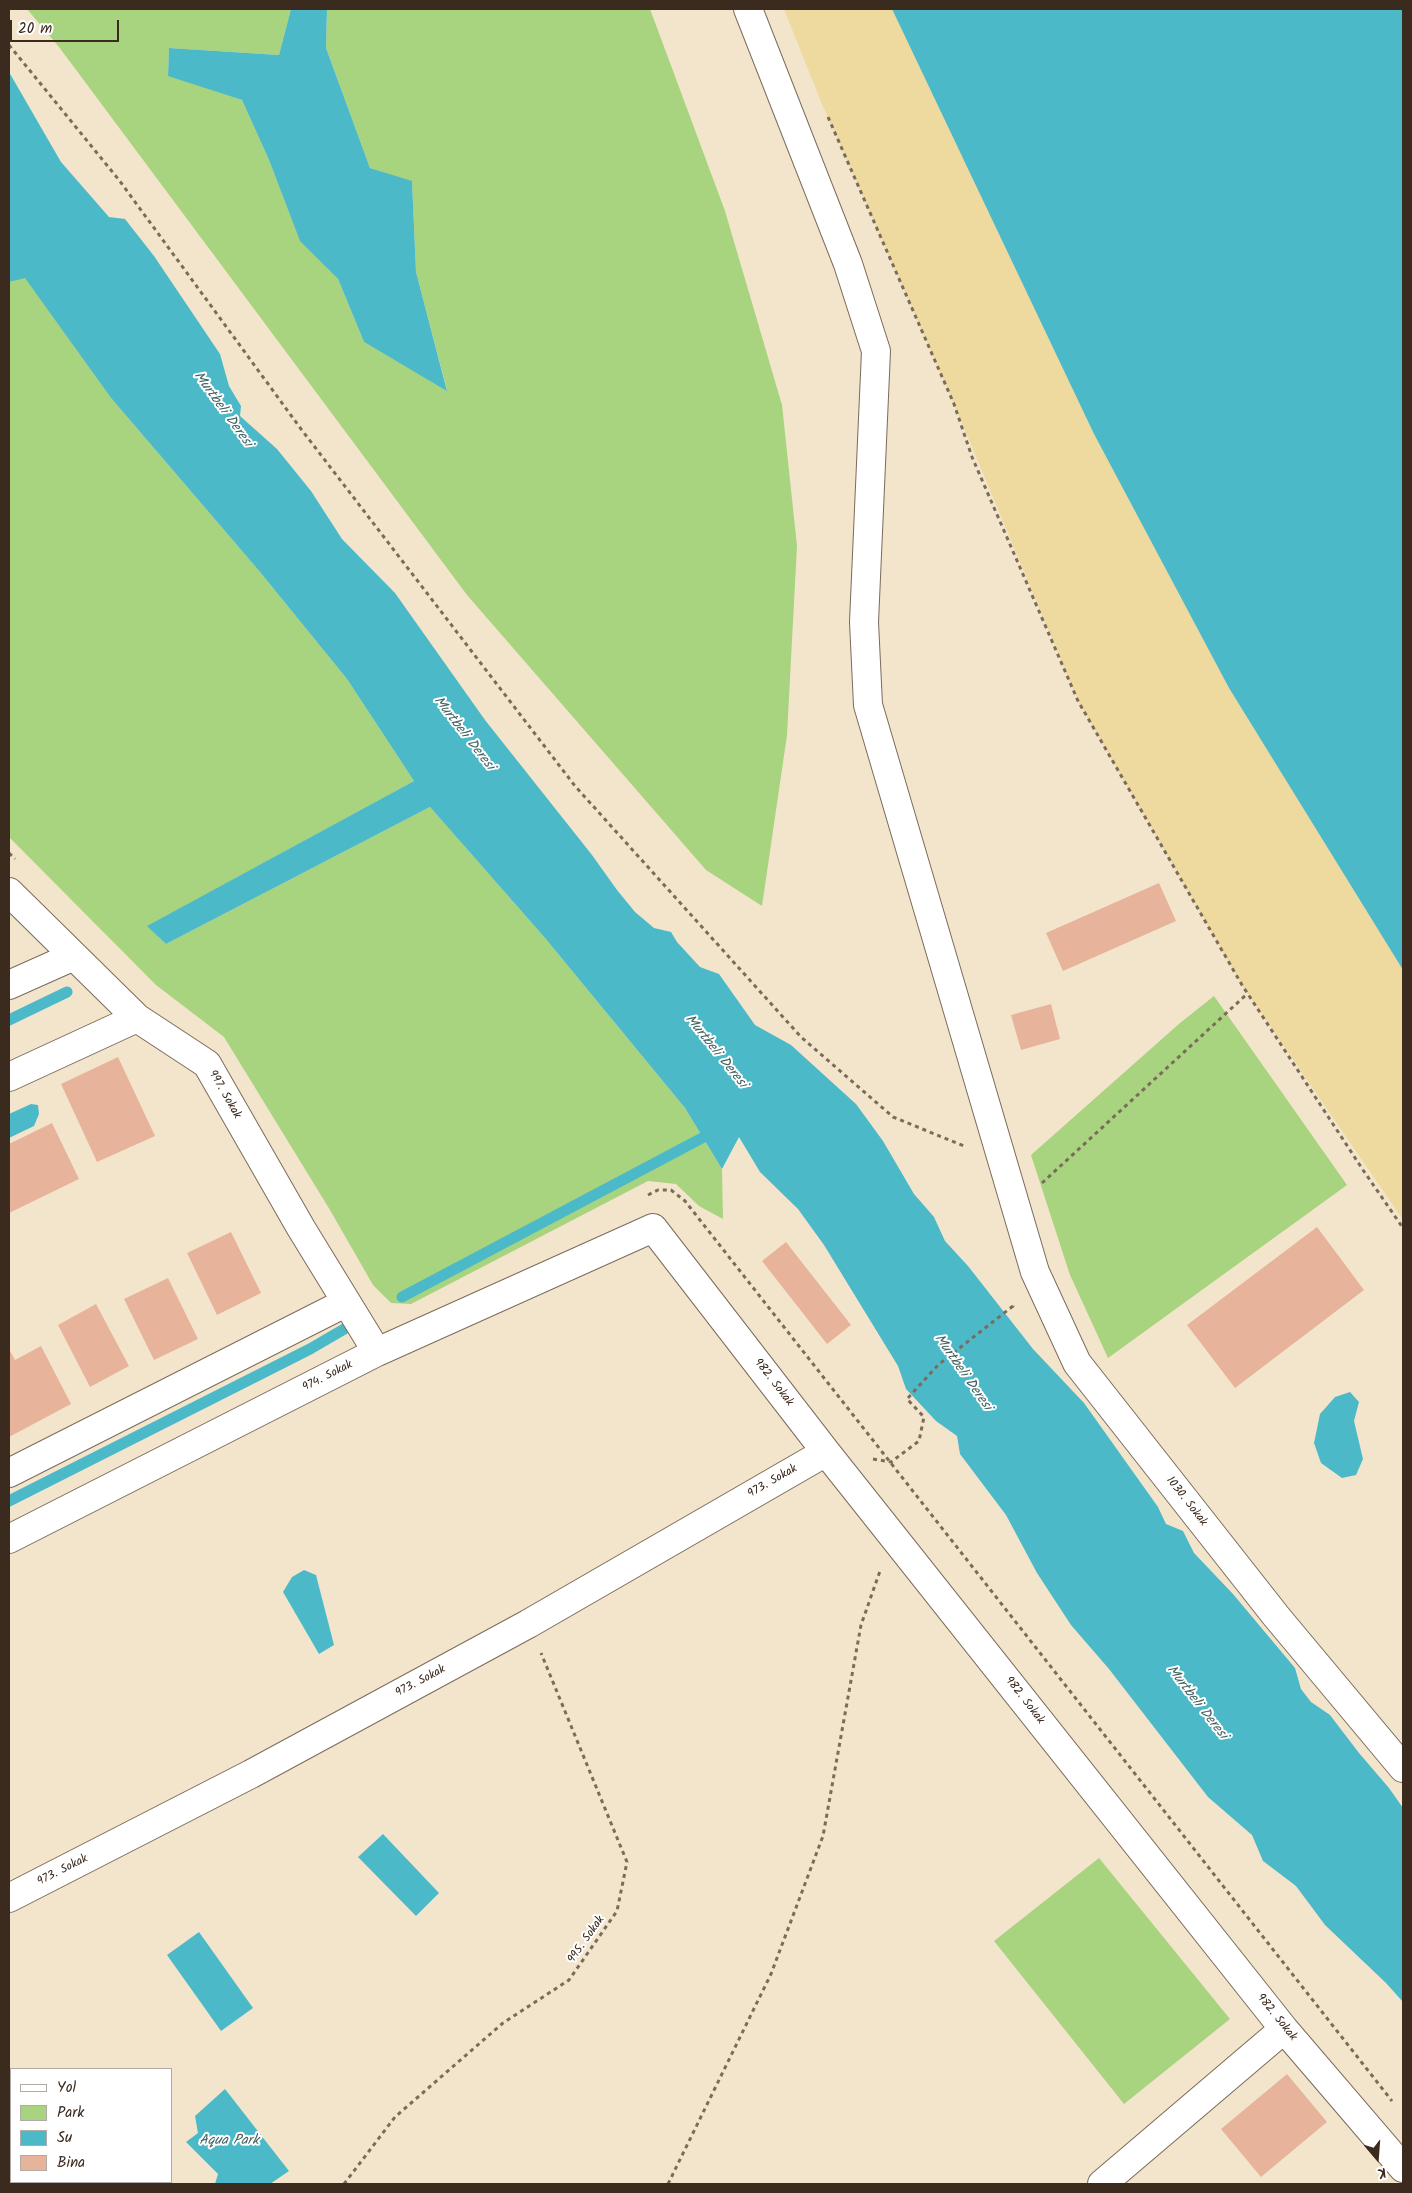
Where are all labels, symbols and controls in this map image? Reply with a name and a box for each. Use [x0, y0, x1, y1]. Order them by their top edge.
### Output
scale bar [12, 10, 121, 42]
text: 20 m [18, 17, 52, 41]
water label: Murtbeli Deresi [189, 369, 255, 451]
water label: Murtbeli Deresi [429, 694, 497, 774]
water label: Murtbeli Deresi [680, 1012, 750, 1092]
street label: 997. Sokak [204, 1068, 244, 1122]
water label: Murtbeli Deresi [929, 1332, 995, 1414]
street label: 982. Sokak [750, 1356, 796, 1410]
street label: 974. Sokak [301, 1358, 355, 1396]
street label: 973. Sokak [746, 1462, 800, 1502]
street label: 1030. Sokak [1162, 1474, 1210, 1530]
street label: 973. Sokak [394, 1663, 448, 1701]
water label: Murtbeli Deresi [1162, 1663, 1230, 1743]
street label: 982. Sokak [1001, 1674, 1047, 1728]
street label: 973. Sokak [35, 1852, 91, 1890]
street label: 995. Sokak [565, 1914, 609, 1966]
street label: 982. Sokak [1253, 1992, 1299, 2044]
legend [10, 2068, 172, 2183]
text: Yol [57, 2076, 76, 2100]
text: Park [57, 2101, 84, 2125]
text: Su [57, 2126, 72, 2150]
north arrow [1352, 2133, 1402, 2183]
water label: Aqua Park [199, 2134, 259, 2150]
text: Bina [57, 2151, 85, 2175]
text: K [1374, 2161, 1389, 2184]

